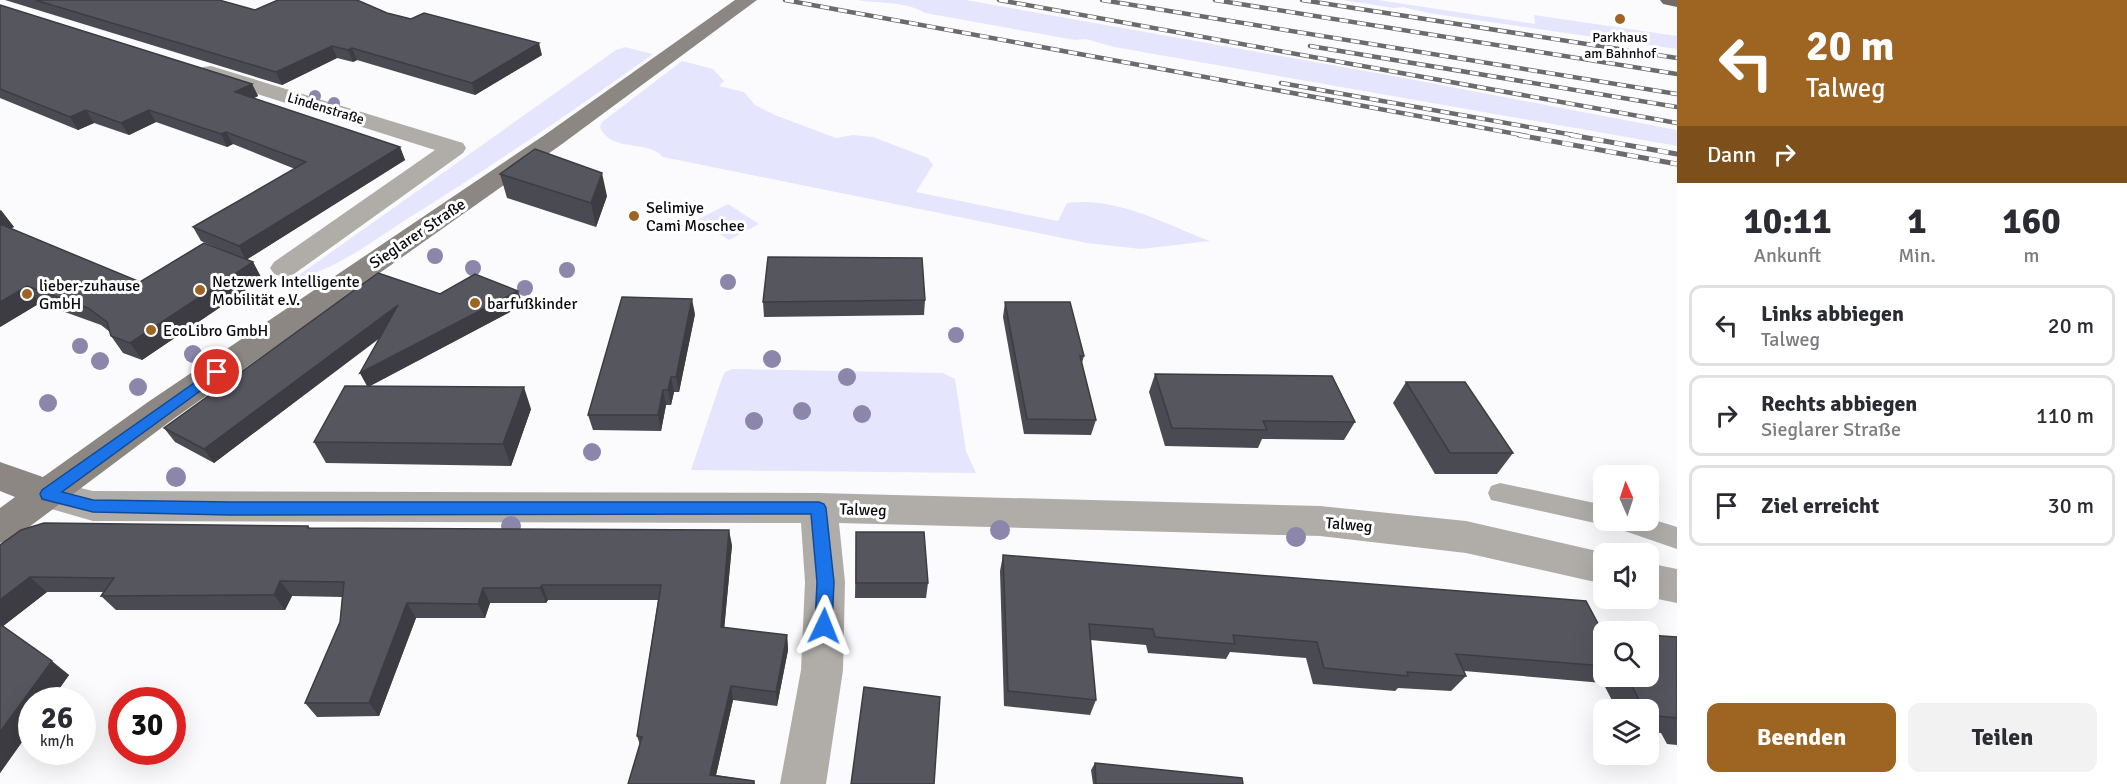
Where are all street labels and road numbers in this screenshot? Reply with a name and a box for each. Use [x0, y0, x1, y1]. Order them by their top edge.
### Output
street label: Lindenstraße [285, 89, 366, 128]
street label: Sieglarer Straße [366, 194, 470, 273]
street label: Talweg [839, 499, 887, 521]
street label: Talweg [1325, 513, 1373, 537]

